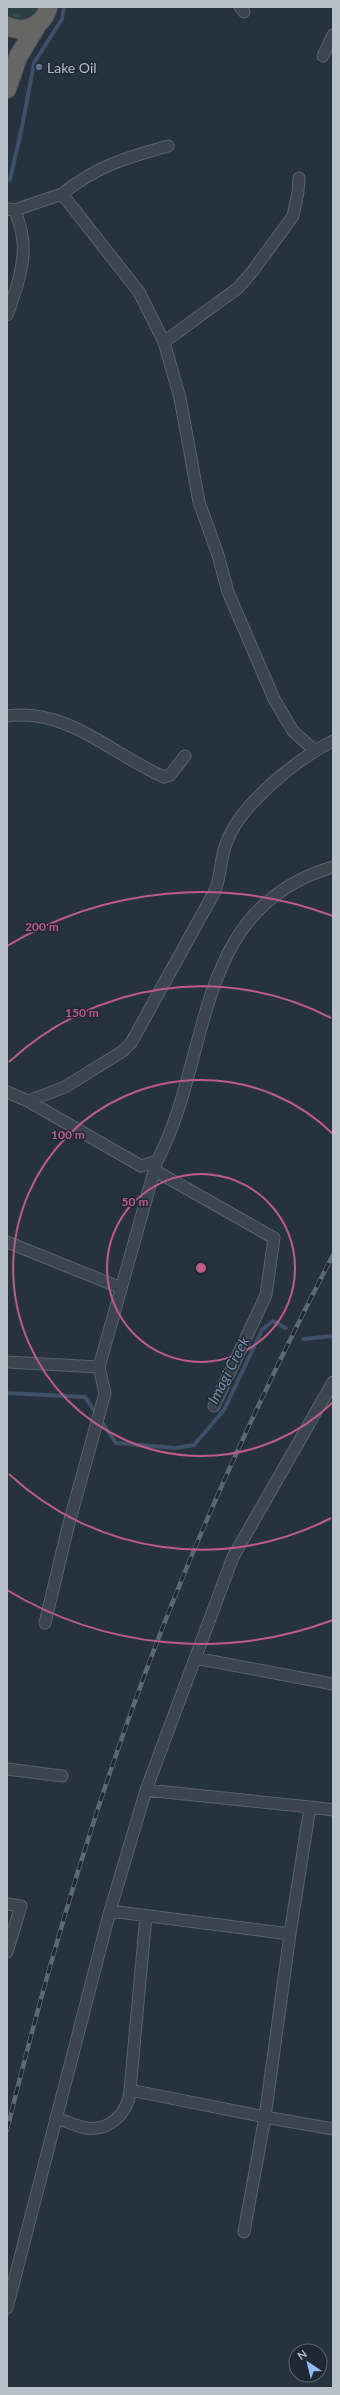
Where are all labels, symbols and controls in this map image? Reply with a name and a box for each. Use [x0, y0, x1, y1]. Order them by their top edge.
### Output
place label: Lake Oil [47, 59, 97, 76]
marker: Lake Oil [34, 62, 44, 72]
text: 200 m [25, 919, 59, 934]
text: 150 m [65, 1005, 99, 1020]
text: 100 m [51, 1127, 85, 1142]
text: 50 m [122, 1194, 148, 1209]
centre of rings [194, 1261, 208, 1275]
water label: Imagi Creek [203, 1333, 253, 1407]
north arrow [288, 2343, 328, 2383]
text: N [295, 2347, 309, 2362]

